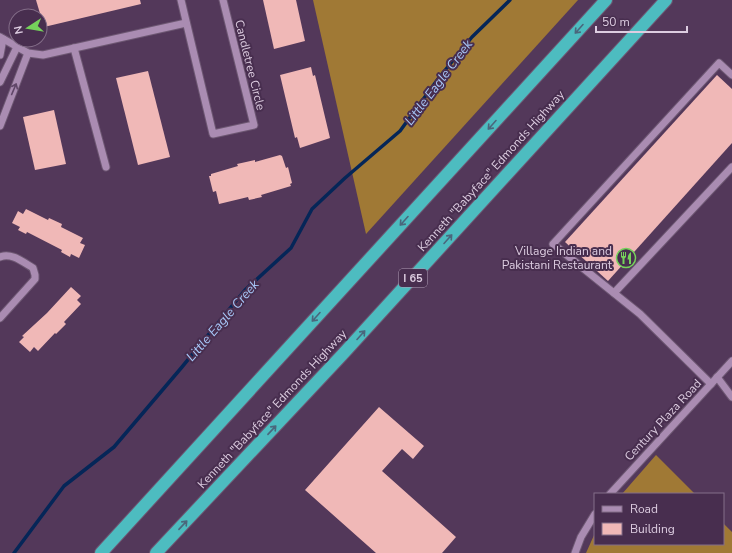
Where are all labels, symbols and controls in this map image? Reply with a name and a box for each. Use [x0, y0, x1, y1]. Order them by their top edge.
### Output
north arrow [8, 8, 48, 48]
scale bar [596, 8, 687, 34]
text: 50 m [602, 14, 630, 30]
street label: Candletree Circle [231, 18, 269, 112]
text: N [11, 24, 27, 36]
one-way arrow [575, 24, 584, 34]
water label: Little Eagle Creek [401, 36, 477, 129]
one-way arrow [11, 84, 18, 96]
street label: Kenneth "Babyface" Edmonds Highway [414, 86, 568, 255]
one-way arrow [487, 120, 496, 130]
one-way arrow [399, 216, 409, 226]
one-way arrow [444, 233, 453, 244]
place label: Village Indian and Pakistani Restaurant [502, 243, 613, 273]
restaurant icon: Village Indian and Pakistani Restaurant [615, 247, 637, 269]
road number: I 65 [399, 269, 427, 287]
water label: Little Eagle Creek [182, 276, 264, 365]
one-way arrow [312, 312, 321, 322]
street label: Kenneth "Babyface" Edmonds Highway [194, 326, 351, 492]
one-way arrow [356, 330, 366, 340]
street label: Century Plaza Road [621, 376, 705, 464]
one-way arrow [267, 425, 277, 435]
legend [594, 493, 724, 545]
text: Road [630, 501, 658, 517]
one-way arrow [178, 520, 187, 530]
text: Building [630, 521, 675, 537]

